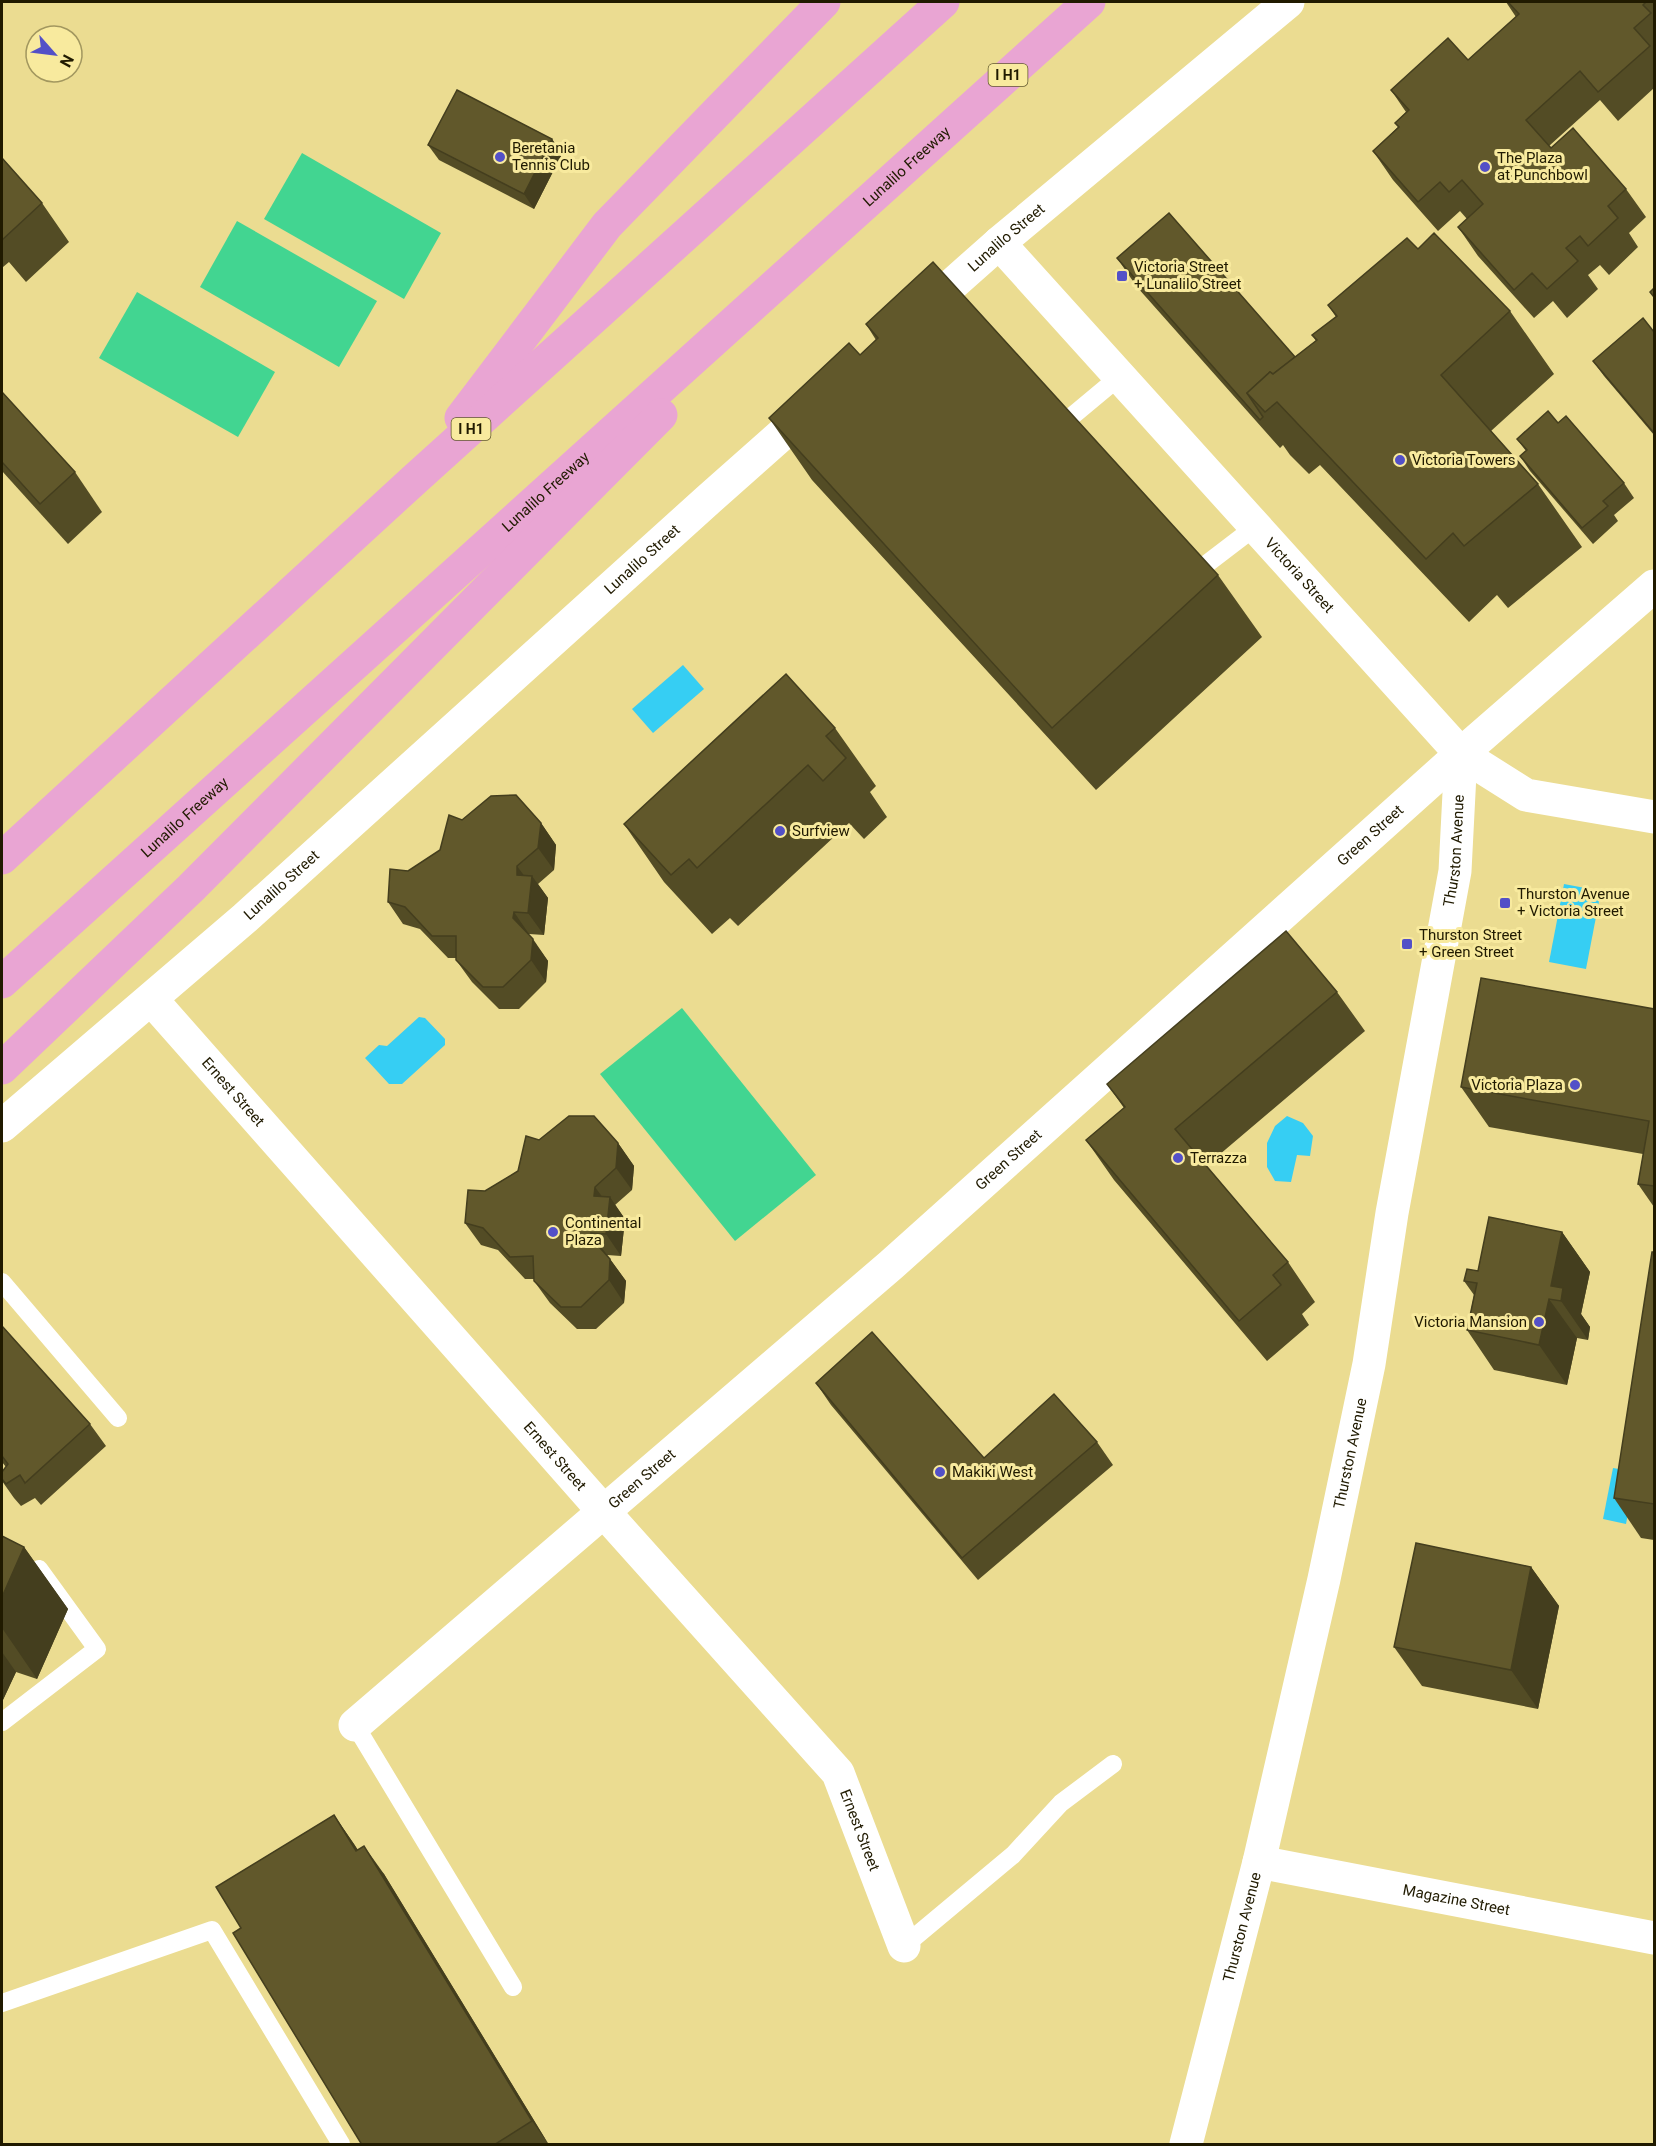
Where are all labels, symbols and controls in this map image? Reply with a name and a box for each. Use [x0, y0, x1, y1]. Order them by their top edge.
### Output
north arrow [24, 24, 84, 84]
text: N [56, 51, 78, 70]
road number: I H1 [988, 64, 1028, 86]
street label: Lunalilo Freeway [859, 122, 954, 210]
place label: Beretania Tennis Club [512, 139, 590, 174]
place label: The Plaza at Punchbowl [1497, 149, 1588, 184]
marker: Beretania Tennis Club [493, 150, 507, 164]
marker: The Plaza at Punchbowl [1478, 160, 1492, 174]
street label: Lunalilo Street [964, 200, 1048, 275]
place label: Victoria Street + Lunalilo Street [1134, 258, 1242, 293]
marker: Victoria Street + Lunalilo Street [1115, 269, 1129, 283]
road number: I H1 [452, 418, 490, 440]
street label: Lunalilo Freeway [498, 448, 593, 536]
place label: Victoria Towers [1412, 451, 1516, 469]
marker: Victoria Towers [1393, 453, 1407, 467]
street label: Lunalilo Street [601, 521, 684, 598]
street label: Victoria Street [1261, 534, 1338, 617]
street label: Lunalilo Freeway [137, 773, 232, 861]
street label: Thurston Avenue [1440, 794, 1468, 908]
street label: Green Street [1333, 801, 1407, 870]
place label: Surfview [792, 822, 850, 840]
marker: Surfview [773, 824, 787, 838]
street label: Lunalilo Street [240, 846, 323, 924]
place label: Thurston Avenue + Victoria Street [1517, 885, 1630, 920]
marker: Thurston Avenue + Victoria Street [1498, 896, 1512, 910]
place label: Thurston Street + Green Street [1419, 926, 1522, 961]
marker: Thurston Street + Green Street [1400, 937, 1414, 951]
street label: Ernest Street [198, 1054, 268, 1130]
place label: Victoria Plaza [1471, 1076, 1563, 1094]
marker: Victoria Plaza [1568, 1078, 1582, 1092]
street label: Green Street [972, 1125, 1045, 1194]
place label: Terrazza [1190, 1149, 1247, 1167]
marker: Terrazza [1171, 1151, 1185, 1165]
place label: Continental Plaza [565, 1214, 641, 1249]
marker: Continental Plaza [546, 1225, 560, 1239]
place label: Victoria Mansion [1414, 1313, 1527, 1331]
marker: Victoria Mansion [1532, 1315, 1546, 1329]
street label: Thurston Avenue [1330, 1396, 1371, 1510]
street label: Ernest Street [520, 1418, 590, 1494]
street label: Green Street [605, 1445, 679, 1513]
place label: Makiki West [952, 1463, 1033, 1481]
marker: Makiki West [933, 1465, 947, 1479]
street label: Ernest Street [836, 1787, 884, 1873]
street label: Thurston Avenue [1219, 1870, 1265, 1984]
street label: Magazine Street [1401, 1881, 1511, 1919]

